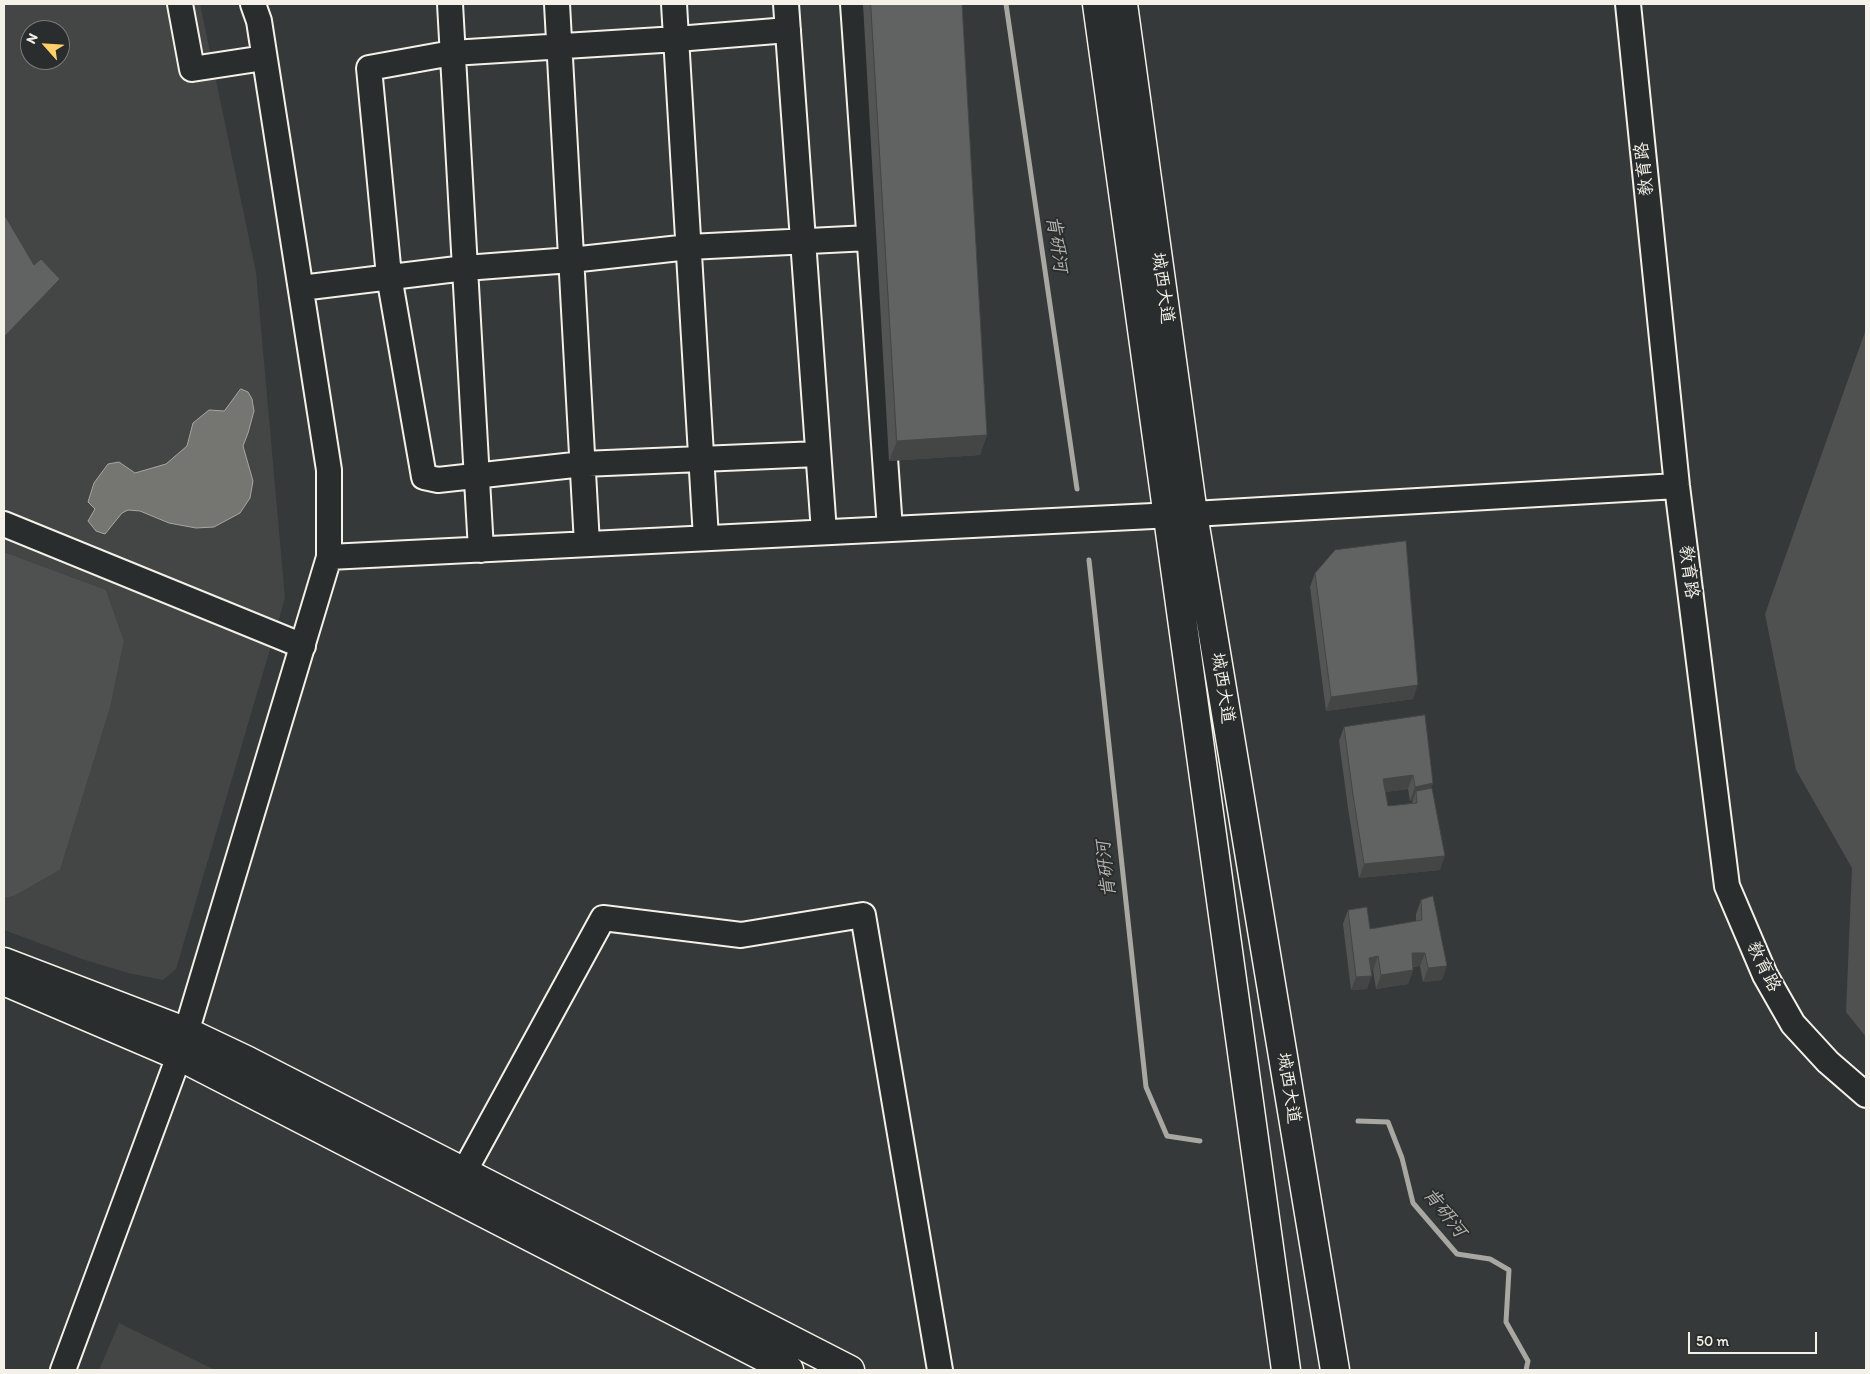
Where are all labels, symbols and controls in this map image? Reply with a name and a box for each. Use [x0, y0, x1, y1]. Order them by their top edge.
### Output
north arrow [20, 20, 70, 70]
text: N [22, 31, 42, 47]
street label: 教育路 [1631, 141, 1659, 197]
water label: 肯研河 [1041, 214, 1071, 274]
street label: 城西大道 [1146, 251, 1178, 325]
street label: 教育路 [1674, 544, 1702, 600]
street label: 城西大道 [1206, 651, 1238, 725]
water label: 肯研河 [1093, 839, 1121, 899]
street label: 教育路 [1741, 938, 1785, 996]
street label: 城西大道 [1272, 1051, 1304, 1125]
water label: 肯研河 [1417, 1184, 1471, 1242]
scale bar [1690, 1322, 1819, 1354]
text: 50 m [1696, 1332, 1729, 1350]

